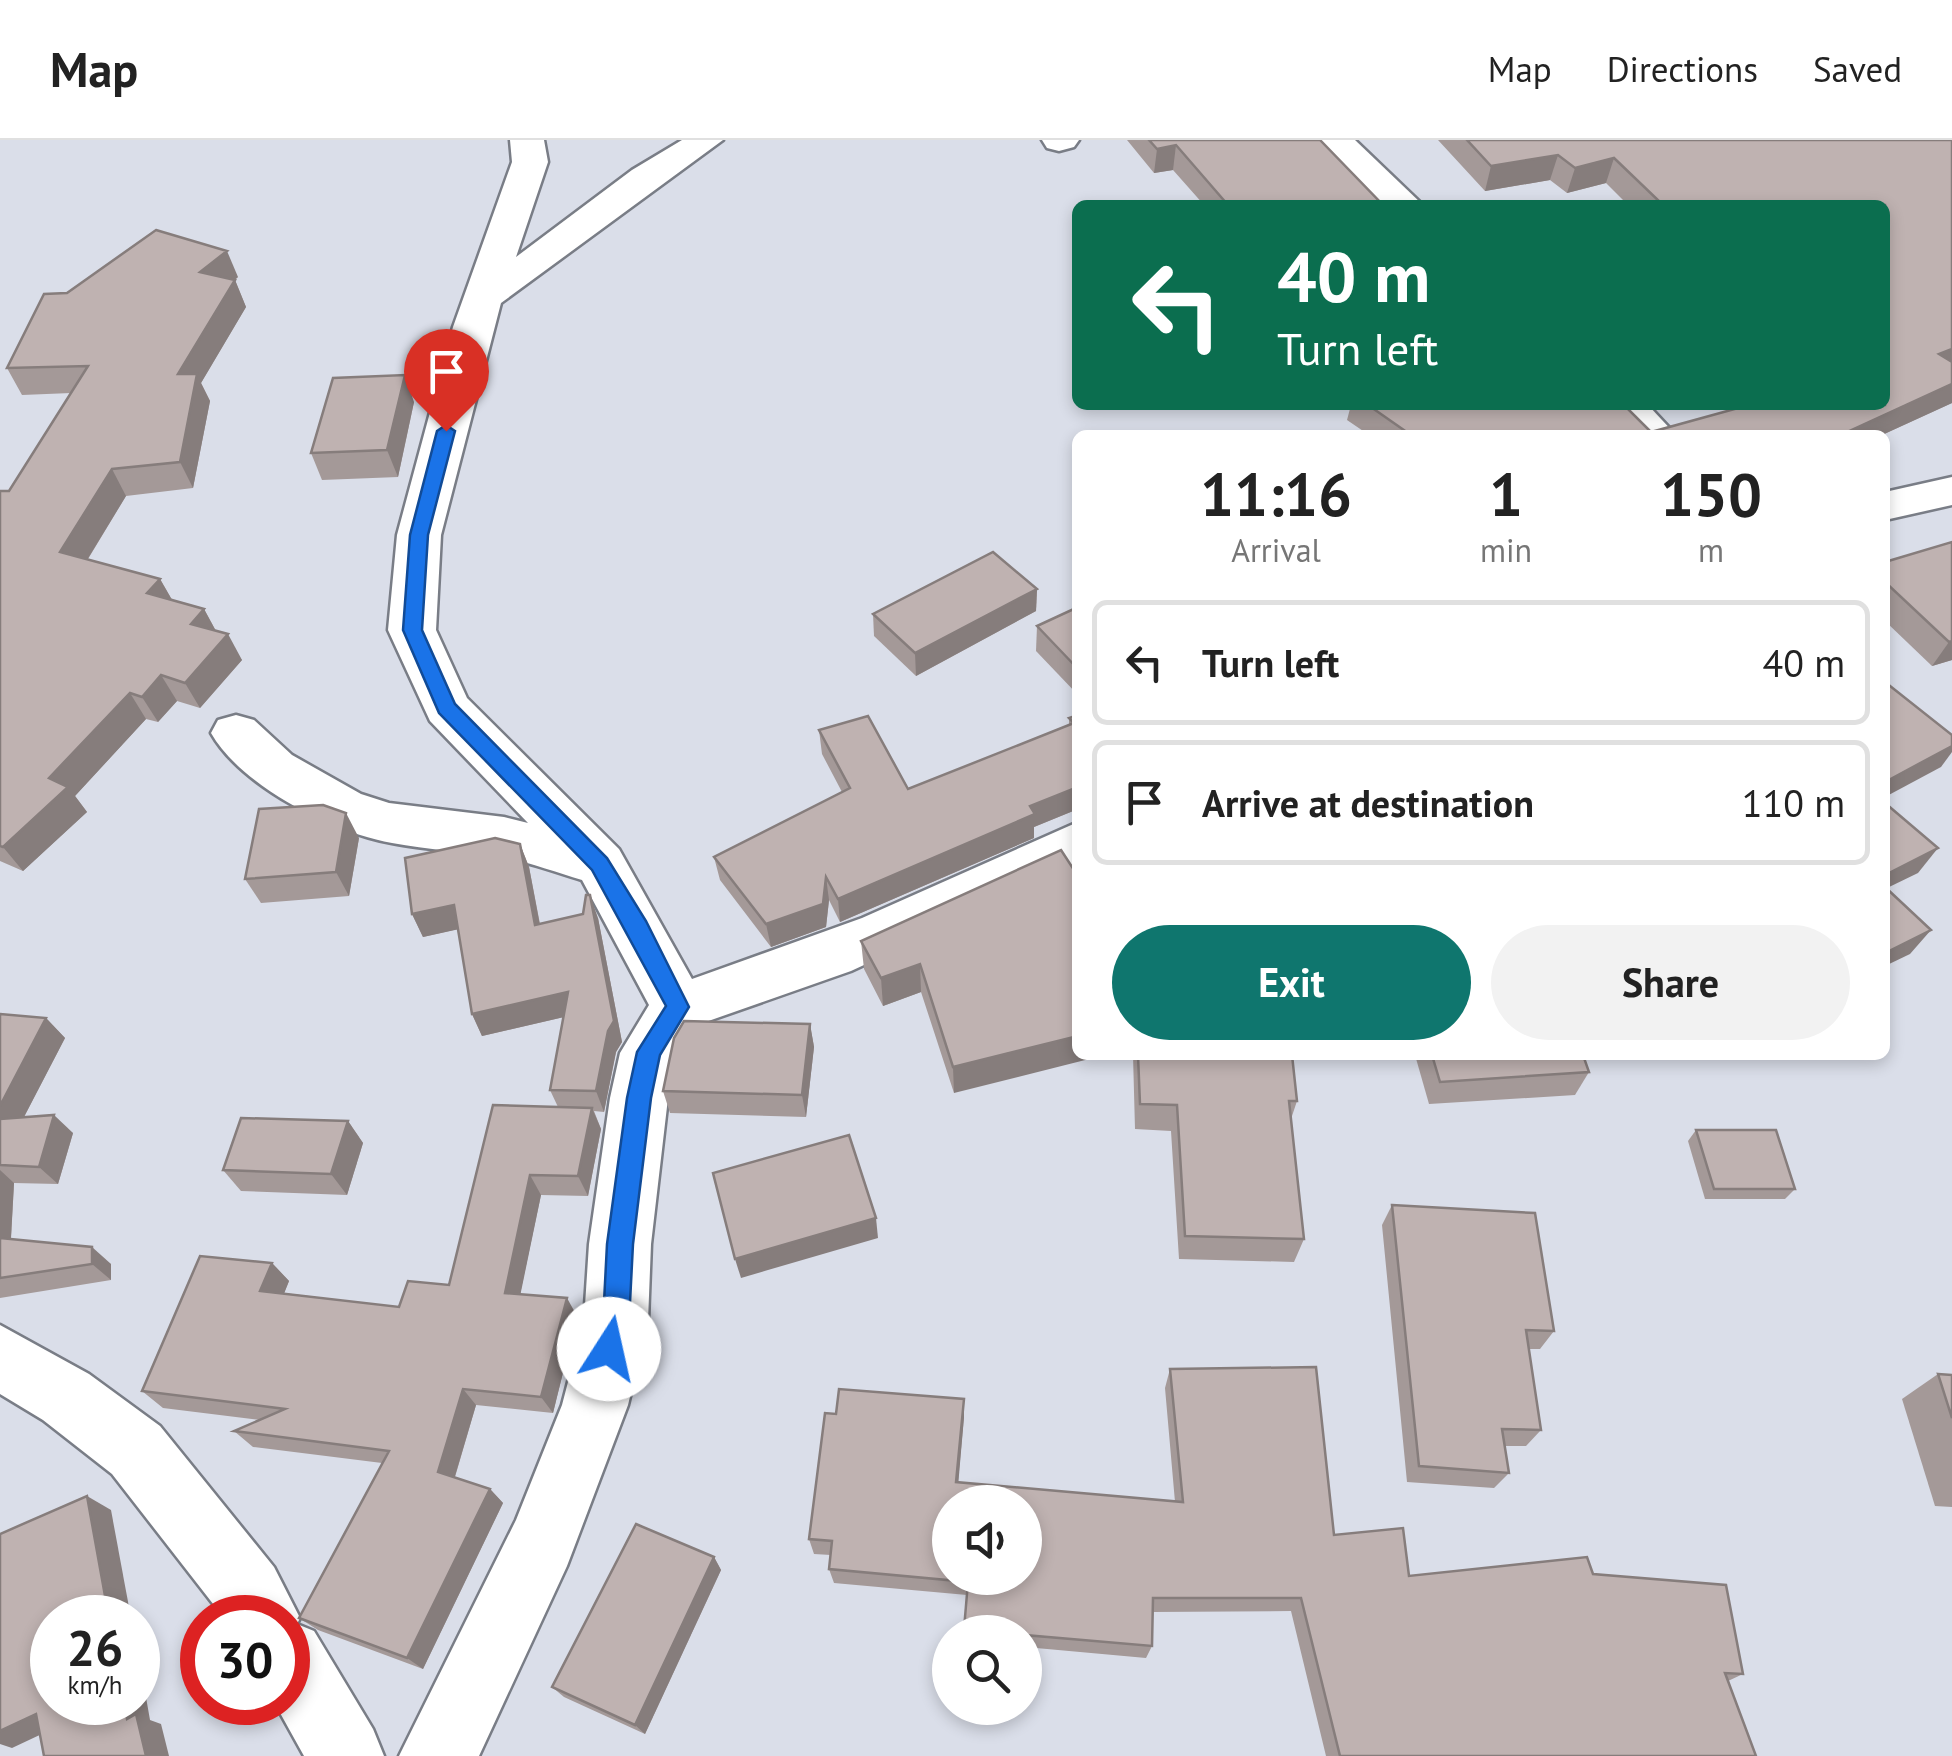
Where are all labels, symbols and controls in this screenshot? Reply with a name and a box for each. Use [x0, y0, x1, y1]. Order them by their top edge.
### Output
text: Map [50, 38, 138, 100]
text: Map [1488, 46, 1552, 92]
text: Directions [1607, 46, 1758, 92]
text: Saved [1813, 46, 1902, 92]
text: 40 m [1277, 231, 1430, 321]
icon: left [1112, 240, 1242, 370]
text: Turn left [1277, 319, 1438, 377]
pin [404, 329, 489, 432]
icon: arrive [419, 344, 474, 399]
text: 11:16 [1200, 455, 1352, 533]
text: 1 [1489, 455, 1523, 533]
text: 150 [1660, 455, 1762, 533]
text: Arrival [1231, 529, 1321, 571]
text: min [1480, 529, 1532, 571]
text: m [1698, 529, 1724, 571]
icon: left [1117, 635, 1172, 690]
text: Turn left [1202, 638, 1339, 687]
text: 40 m [1763, 638, 1845, 687]
icon: arrive [1117, 775, 1172, 830]
text: Arrive at destination [1202, 778, 1534, 827]
text: 110 m [1742, 778, 1845, 827]
button: Exit [1112, 925, 1471, 1040]
button: Share [1491, 925, 1850, 1040]
position arrow [557, 1297, 661, 1401]
map controls [932, 1485, 1042, 1725]
button: sound [932, 1485, 1042, 1595]
speed limit sign: 30 [180, 1595, 310, 1725]
text: 26 [67, 1615, 123, 1680]
button: search [932, 1615, 1042, 1725]
text: km/h [68, 1669, 122, 1701]

